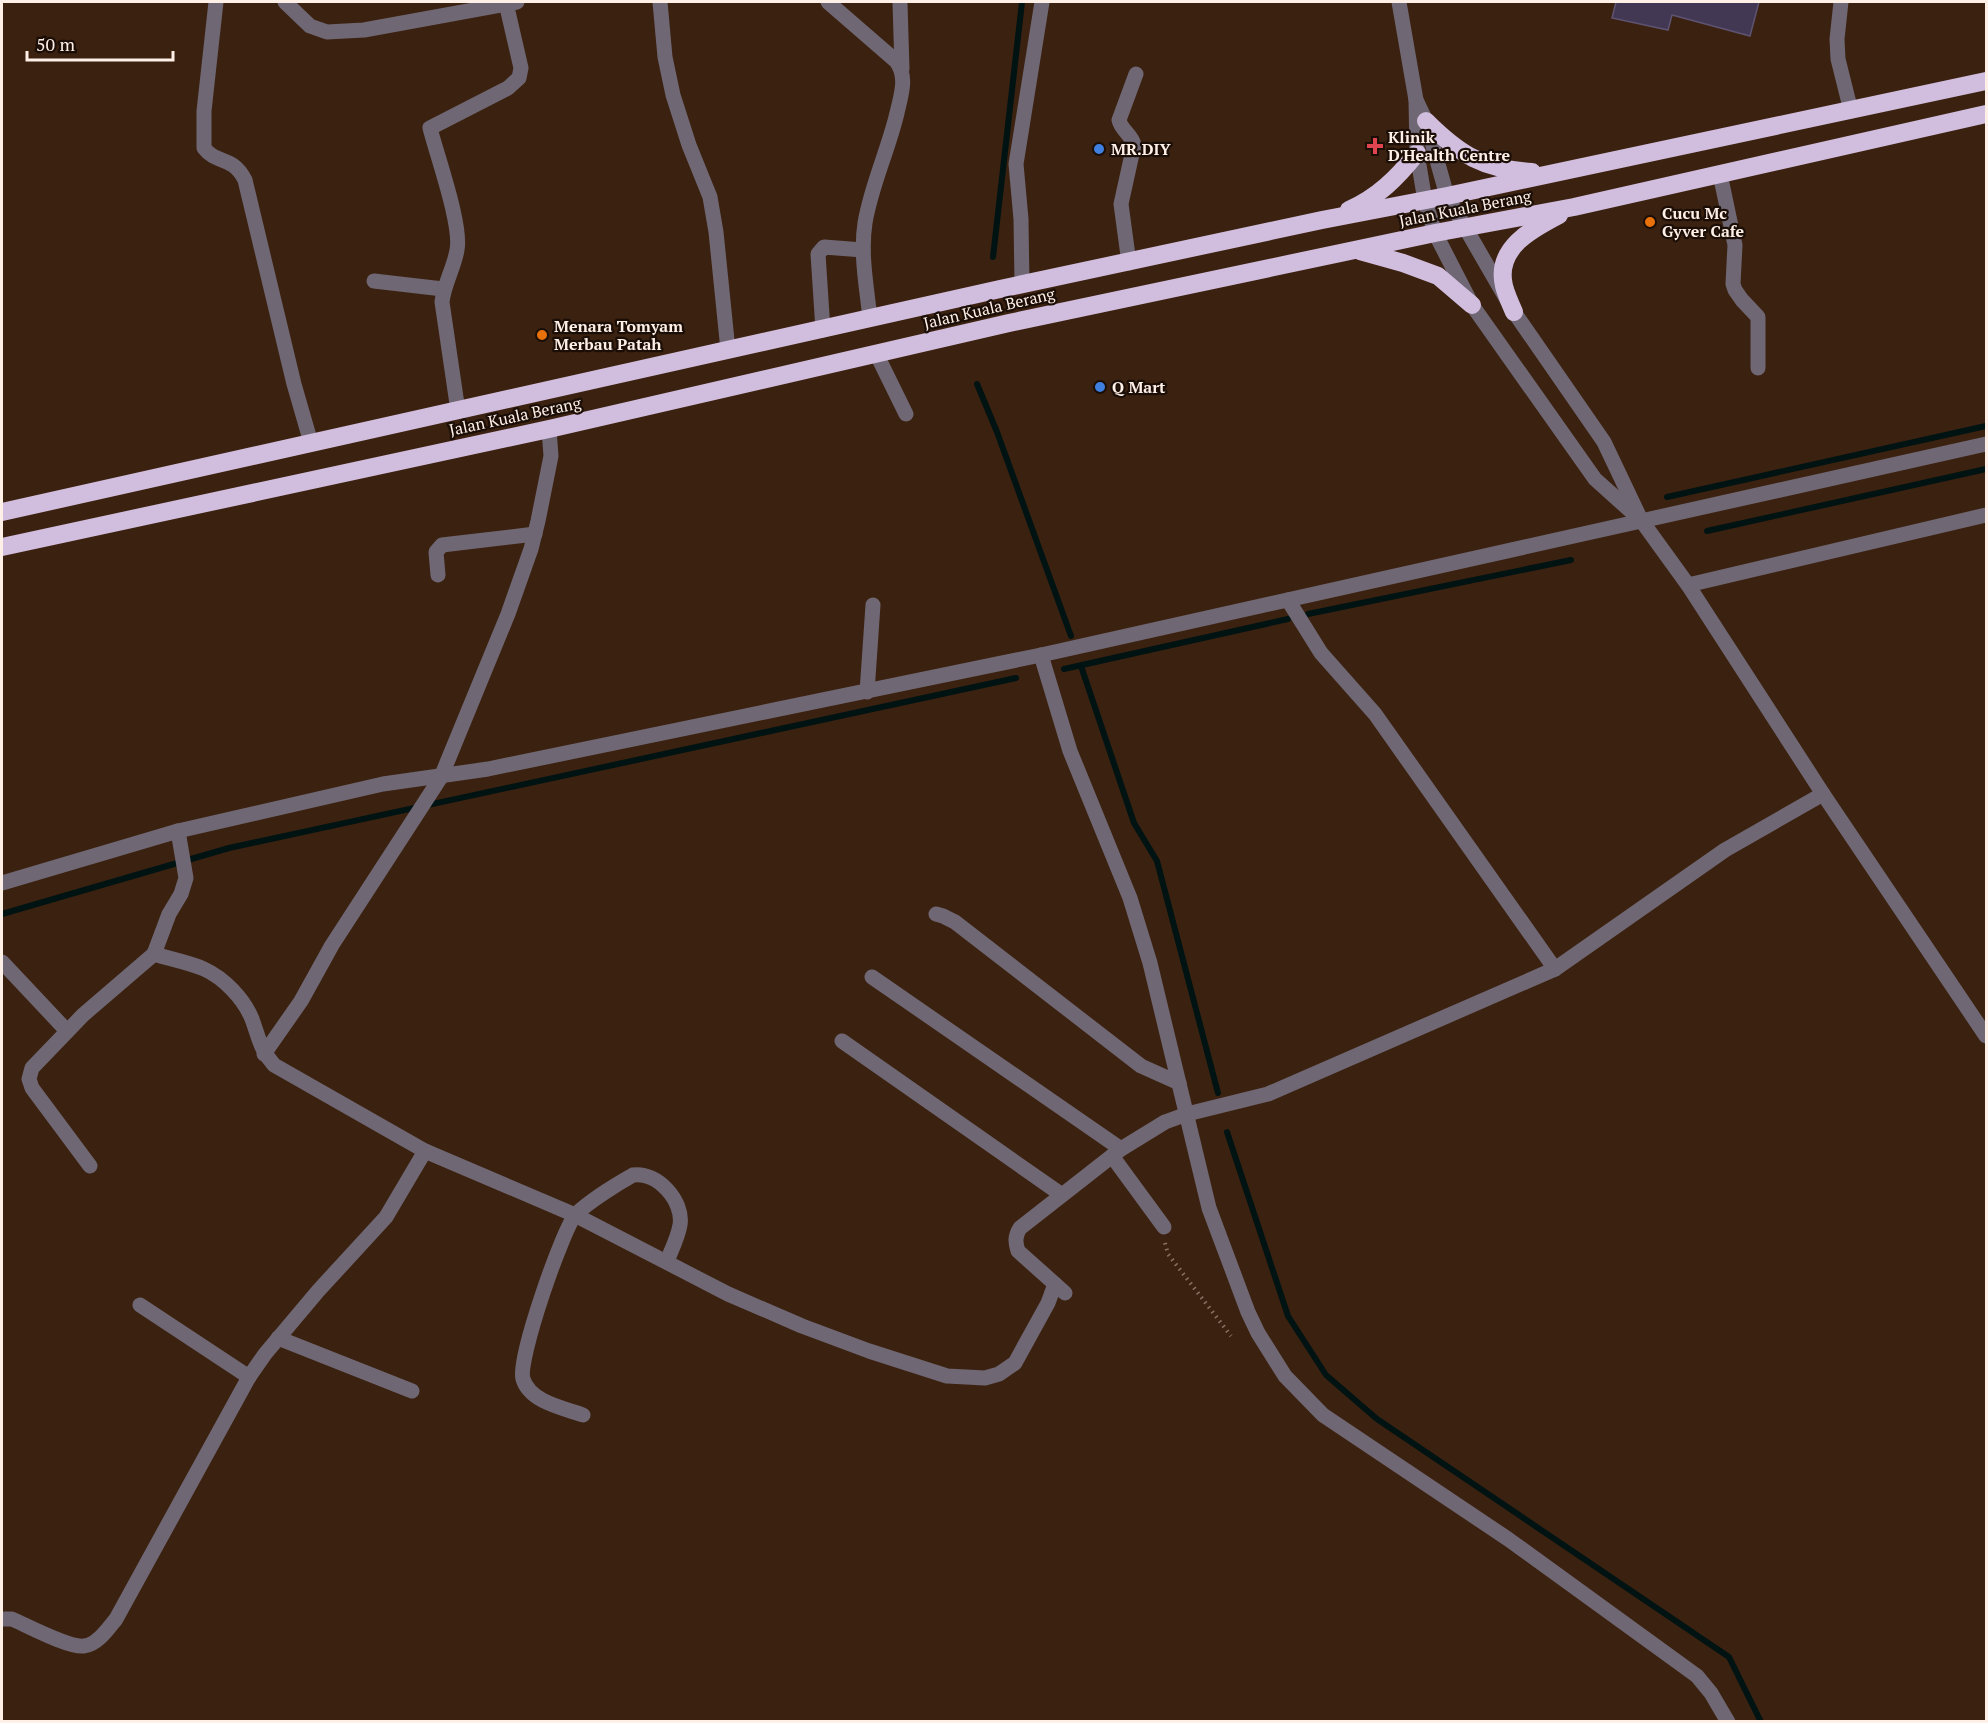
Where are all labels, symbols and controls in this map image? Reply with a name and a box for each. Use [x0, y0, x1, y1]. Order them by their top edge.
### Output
scale bar [27, 24, 172, 62]
text: 50 m [36, 32, 76, 56]
place label: Klinik D'Health Centre [1388, 126, 1511, 166]
marker: Klinik D'Health Centre [1366, 137, 1384, 155]
place label: MR.DIY [1111, 138, 1171, 160]
marker: MR.DIY [1092, 142, 1106, 156]
street label: Jalan Kuala Berang [1397, 184, 1534, 232]
place label: Cucu Mc Gyver Cafe [1662, 202, 1745, 242]
marker: Cucu Mc Gyver Cafe [1643, 215, 1657, 229]
street label: Jalan Kuala Berang [921, 282, 1057, 334]
place label: Menara Tomyam Merbau Patah [554, 315, 683, 355]
marker: Menara Tomyam Merbau Patah [535, 328, 549, 342]
place label: Q Mart [1112, 376, 1166, 398]
marker: Q Mart [1093, 380, 1107, 394]
street label: Jalan Kuala Berang [447, 391, 584, 441]

